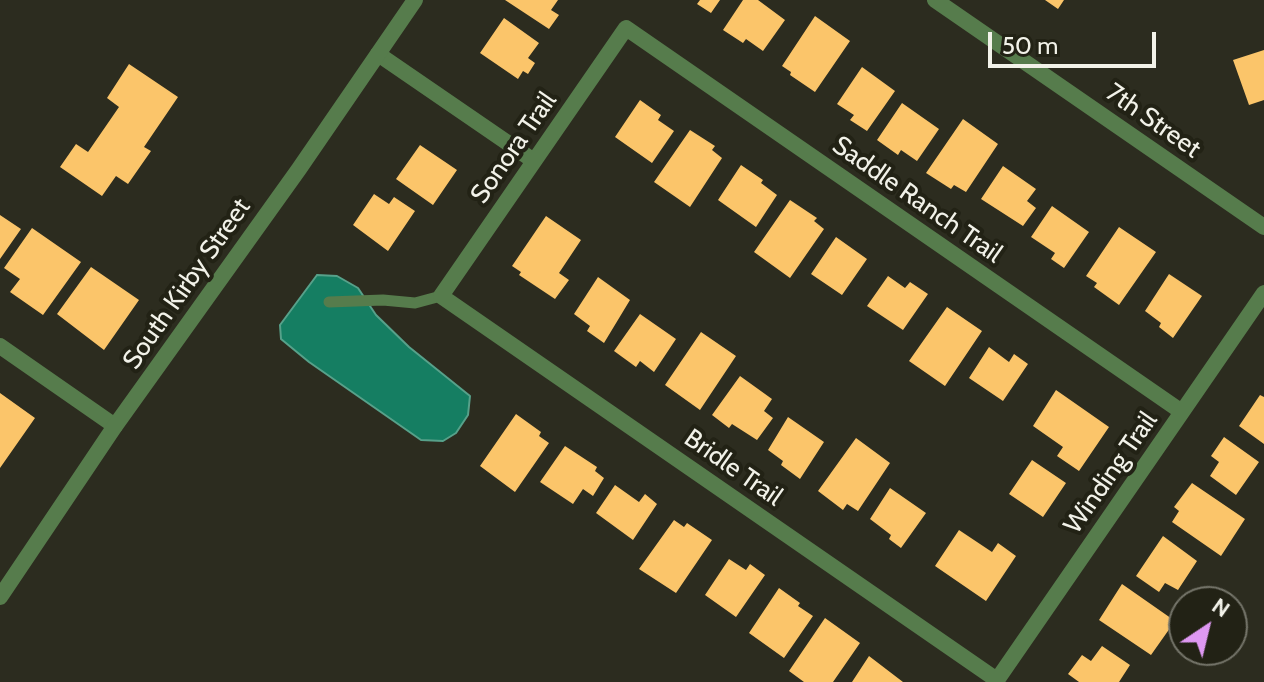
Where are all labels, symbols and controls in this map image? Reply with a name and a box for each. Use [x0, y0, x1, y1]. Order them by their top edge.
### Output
scale bar [992, 16, 1160, 66]
text: 50 m [1002, 31, 1058, 60]
street label: 7th Street [1100, 77, 1206, 165]
street label: Sonora Trail [464, 86, 564, 210]
street label: Saddle Ranch Trail [826, 130, 1008, 270]
street label: South Kirby Street [117, 193, 257, 375]
street label: Winding Trail [1058, 406, 1164, 540]
street label: Bridle Trail [678, 423, 788, 513]
north arrow [1168, 586, 1248, 666]
text: N [1207, 592, 1235, 623]

